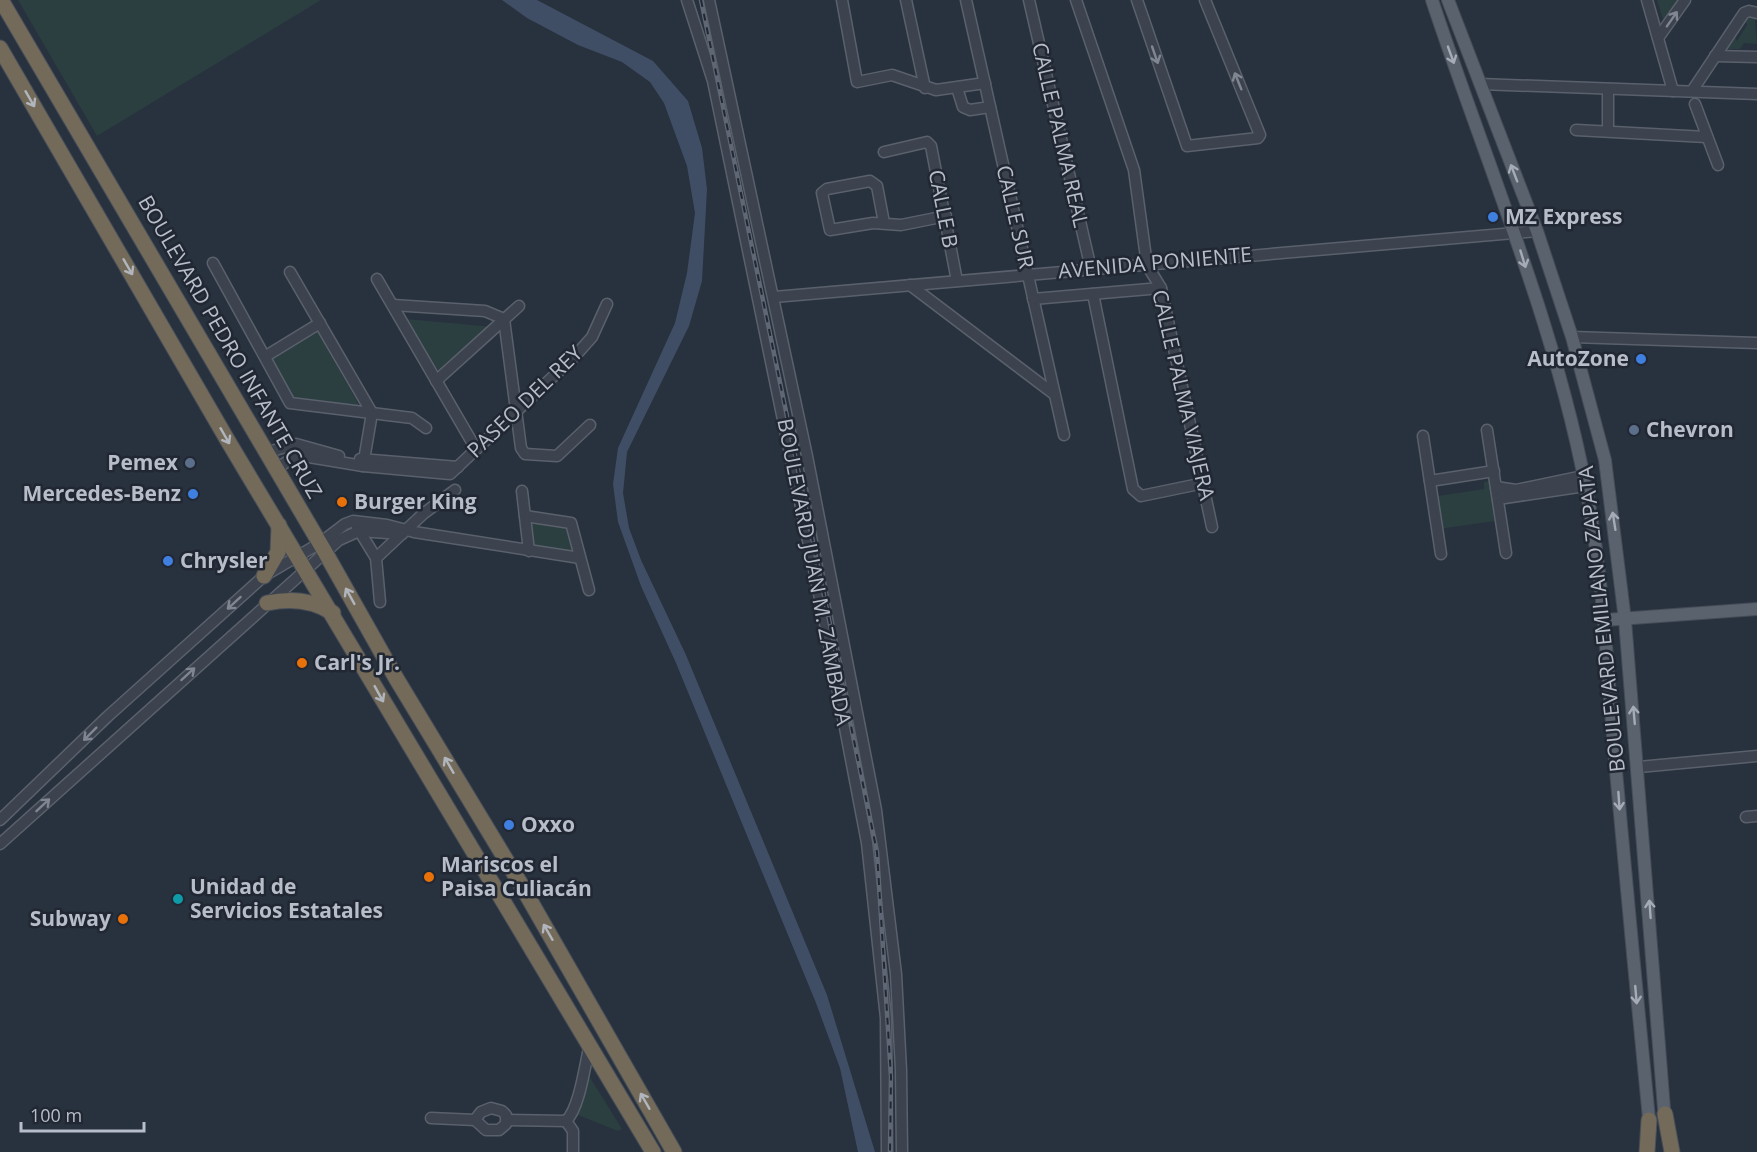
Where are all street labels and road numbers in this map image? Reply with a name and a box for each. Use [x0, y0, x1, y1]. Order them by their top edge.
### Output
street label: CALLE PALMA REAL [1026, 40, 1096, 230]
street label: CALLE SUR [990, 162, 1041, 271]
street label: CALLE B [923, 167, 965, 250]
street label: BOULEVARD PEDRO INFANTE CRUZ [132, 190, 329, 503]
street label: AVENIDA PONIENTE [1057, 240, 1253, 284]
street label: CALLE PALMA VIAJERA [1146, 287, 1222, 503]
street label: PASEO DEL REY [460, 339, 588, 464]
street label: BOULEVARD JUAN M. ZAMBADA [771, 416, 859, 728]
street label: BOULEVARD EMILIANO ZAPATA [1571, 464, 1631, 773]

